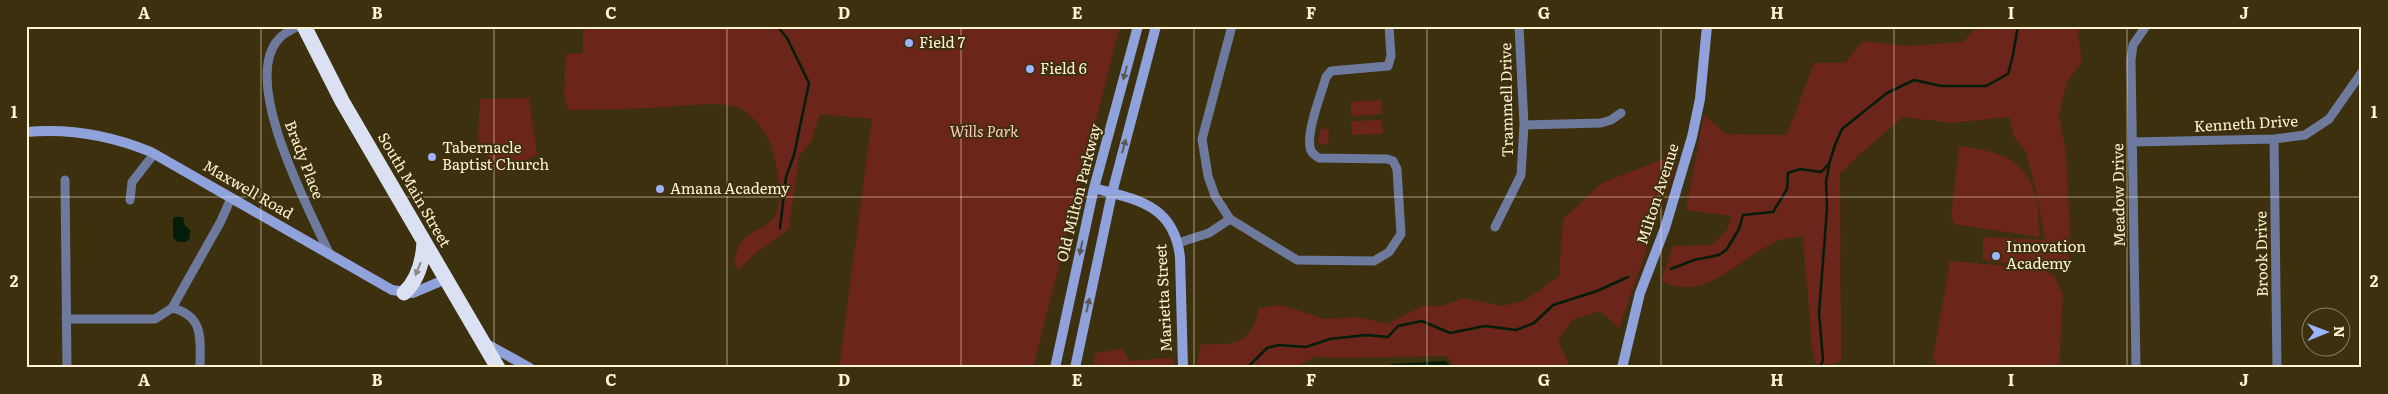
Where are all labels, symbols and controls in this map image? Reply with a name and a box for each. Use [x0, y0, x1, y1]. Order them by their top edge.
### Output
text: A [138, 0, 150, 24]
text: B [371, 0, 383, 24]
text: C [605, 0, 617, 24]
text: D [838, 0, 850, 24]
text: E [1072, 0, 1083, 24]
text: F [1306, 0, 1316, 24]
text: G [1538, 0, 1550, 24]
text: H [1770, 0, 1784, 24]
text: I [2008, 0, 2014, 24]
text: J [2239, 0, 2249, 24]
place label: Field 7 [919, 30, 966, 53]
marker: Field 7 [903, 37, 915, 49]
street label: Trammell Drive [1493, 42, 1518, 158]
place label: Field 6 [1040, 56, 1087, 79]
marker: Field 6 [1024, 63, 1036, 75]
one-way arrow [1121, 66, 1129, 81]
text: 1 [11, 99, 18, 123]
text: 1 [2371, 99, 2378, 123]
street label: Kenneth Drive [2193, 108, 2299, 137]
street label: Brady Place [280, 117, 331, 202]
park label: Wills Park [950, 119, 1019, 142]
street label: Old Milton Parkway [1049, 121, 1106, 264]
street label: South Main Street [373, 127, 458, 251]
place label: Tabernacle Baptist Church [442, 135, 549, 175]
one-way arrow [1121, 138, 1129, 153]
street label: Milton Avenue [1629, 140, 1684, 247]
street label: Meadow Drive [2105, 143, 2130, 247]
marker: Tabernacle Baptist Church [426, 151, 438, 163]
street label: Maxwell Road [199, 153, 298, 224]
place label: Amana Academy [670, 176, 790, 199]
marker: Amana Academy [654, 183, 666, 195]
street label: Brook Drive [2248, 211, 2273, 297]
place label: Innovation Academy [2006, 234, 2086, 274]
one-way arrow [1077, 240, 1085, 255]
street label: Marietta Street [1148, 243, 1177, 353]
marker: Innovation Academy [1990, 250, 2002, 262]
one-way arrow [414, 262, 422, 277]
text: 2 [10, 268, 19, 292]
text: 2 [2370, 268, 2379, 292]
one-way arrow [1084, 298, 1092, 313]
north arrow [2300, 306, 2350, 356]
text: N [2330, 326, 2350, 338]
text: A [138, 367, 150, 391]
text: B [371, 367, 383, 391]
text: C [605, 367, 617, 391]
text: D [838, 367, 850, 391]
text: E [1072, 367, 1083, 391]
text: F [1306, 367, 1316, 391]
text: G [1538, 367, 1550, 391]
text: H [1770, 367, 1784, 391]
text: I [2008, 367, 2014, 391]
text: J [2239, 367, 2249, 391]

